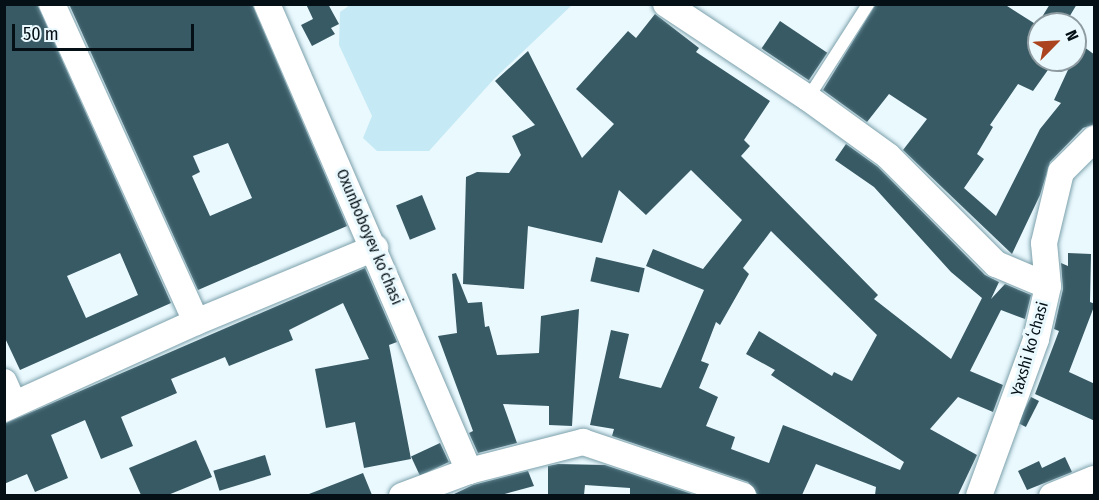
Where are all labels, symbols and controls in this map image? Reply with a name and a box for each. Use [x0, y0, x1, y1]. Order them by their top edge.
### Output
scale bar [15, 12, 196, 50]
north arrow [1027, 12, 1087, 72]
text: 50 m [23, 23, 59, 45]
text: N [1061, 27, 1083, 44]
street label: Oxunboboyev koʻchasi [332, 166, 406, 308]
street label: Yaxshi koʻchasi [1007, 300, 1053, 398]

